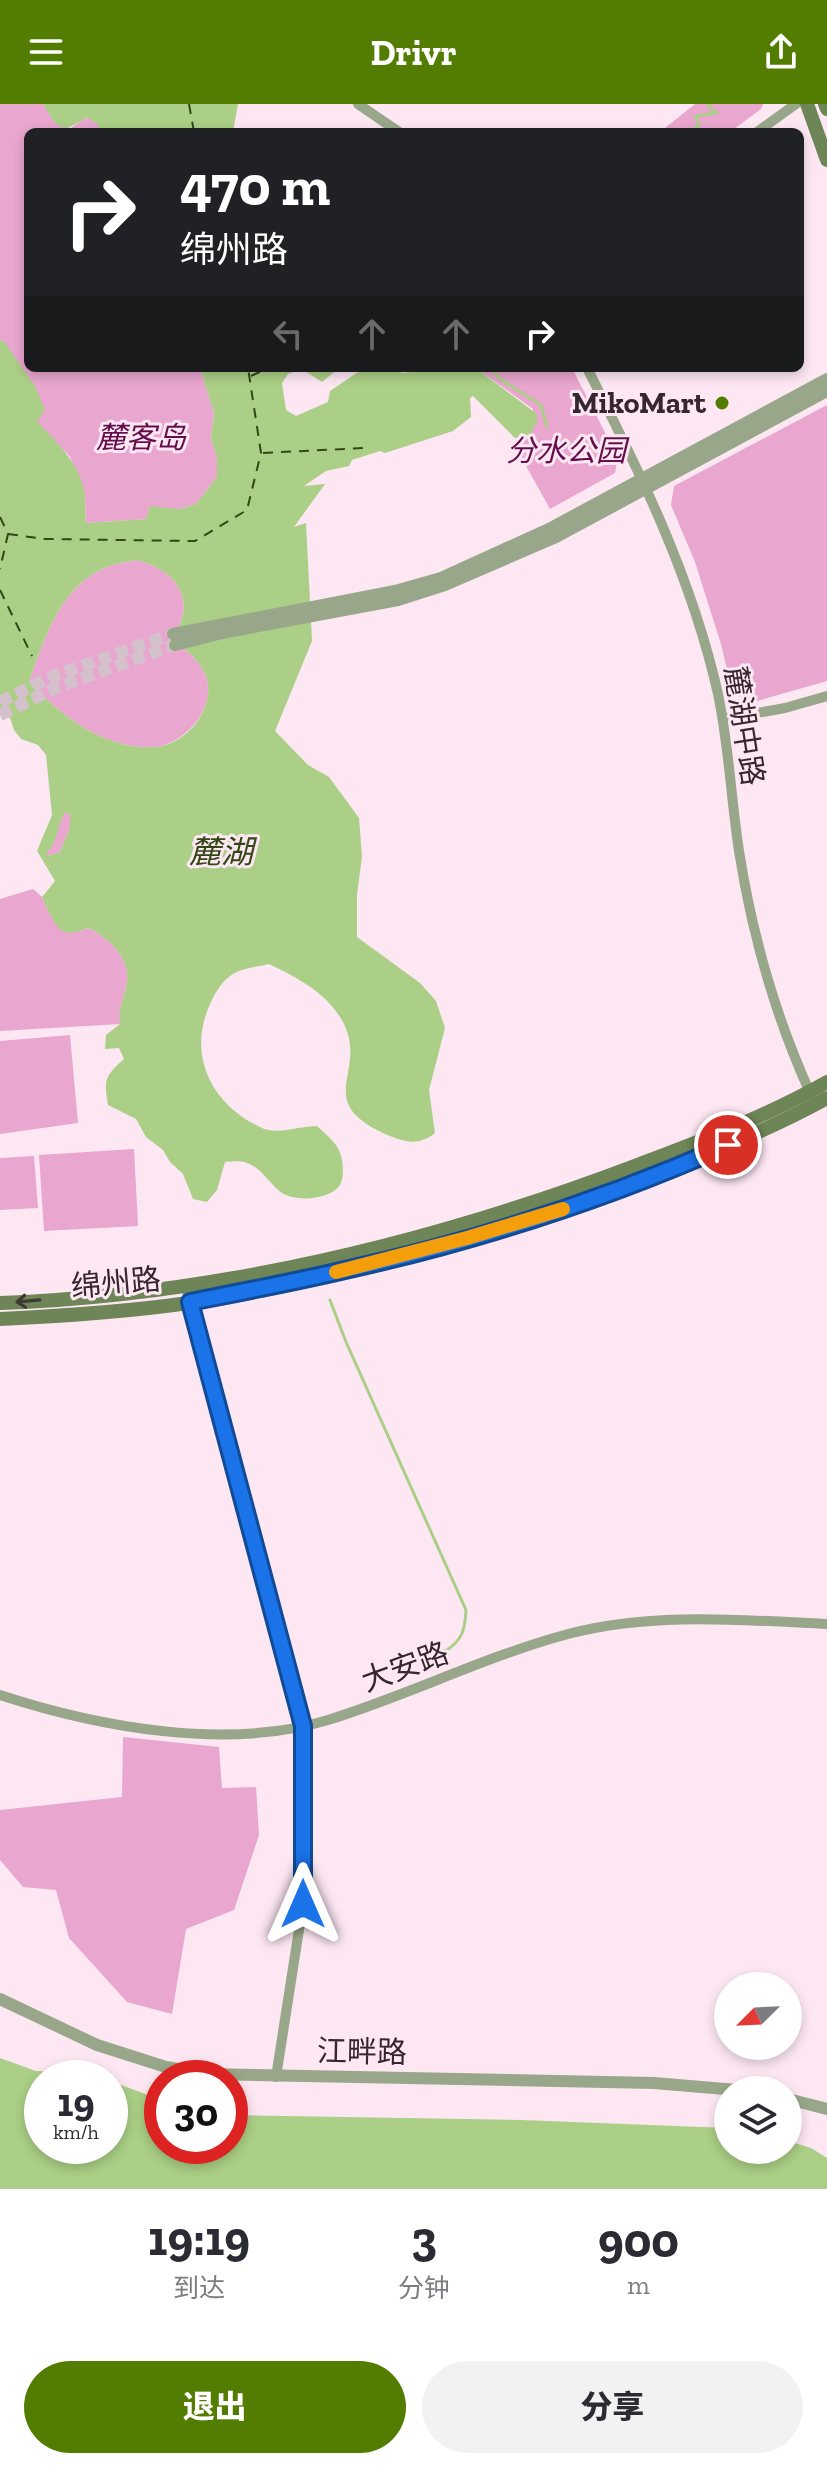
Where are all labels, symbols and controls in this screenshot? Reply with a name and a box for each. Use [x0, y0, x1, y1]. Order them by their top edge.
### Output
icon: menu [24, 30, 68, 74]
icon: share [759, 30, 803, 74]
text: Drivr [370, 31, 457, 74]
text: 470 m [180, 152, 330, 219]
icon: right [48, 160, 152, 264]
text: 绵州路 [180, 228, 288, 271]
icon: left [266, 312, 310, 356]
icon: ahead [350, 312, 394, 356]
icon: ahead [434, 312, 478, 356]
icon: right [518, 312, 562, 356]
place label: MikoMart [572, 385, 707, 421]
marker: MikoMart [713, 394, 731, 412]
park label: 麓客岛 [96, 420, 187, 456]
park label: 分水公园 [506, 433, 630, 469]
street label: 麓湖中路 [717, 664, 771, 788]
water label: 麓湖 [189, 833, 258, 871]
pin [694, 1111, 762, 1179]
icon: arrive [706, 1123, 750, 1167]
street label: 绵州路 [70, 1261, 162, 1305]
one-way arrow [15, 1294, 42, 1309]
street label: 大安路 [357, 1635, 453, 1699]
position arrow [261, 1862, 345, 1946]
north arrow [714, 1972, 802, 2060]
map controls [714, 1972, 802, 2164]
street label: 江畔路 [317, 2033, 407, 2071]
speed limit sign: 30 [144, 2060, 248, 2164]
button: layers [714, 2076, 802, 2164]
text: 19 [57, 2078, 95, 2126]
text: km/h [53, 2120, 99, 2144]
text: 19:19 [148, 2210, 250, 2267]
text: 3 [411, 2210, 437, 2267]
text: 900 [598, 2212, 679, 2269]
text: m [627, 2269, 650, 2301]
text: 到达 [173, 2272, 225, 2304]
text: 分钟 [398, 2272, 450, 2304]
button: 退出 [24, 2361, 406, 2453]
button: 分享 [422, 2361, 803, 2453]

